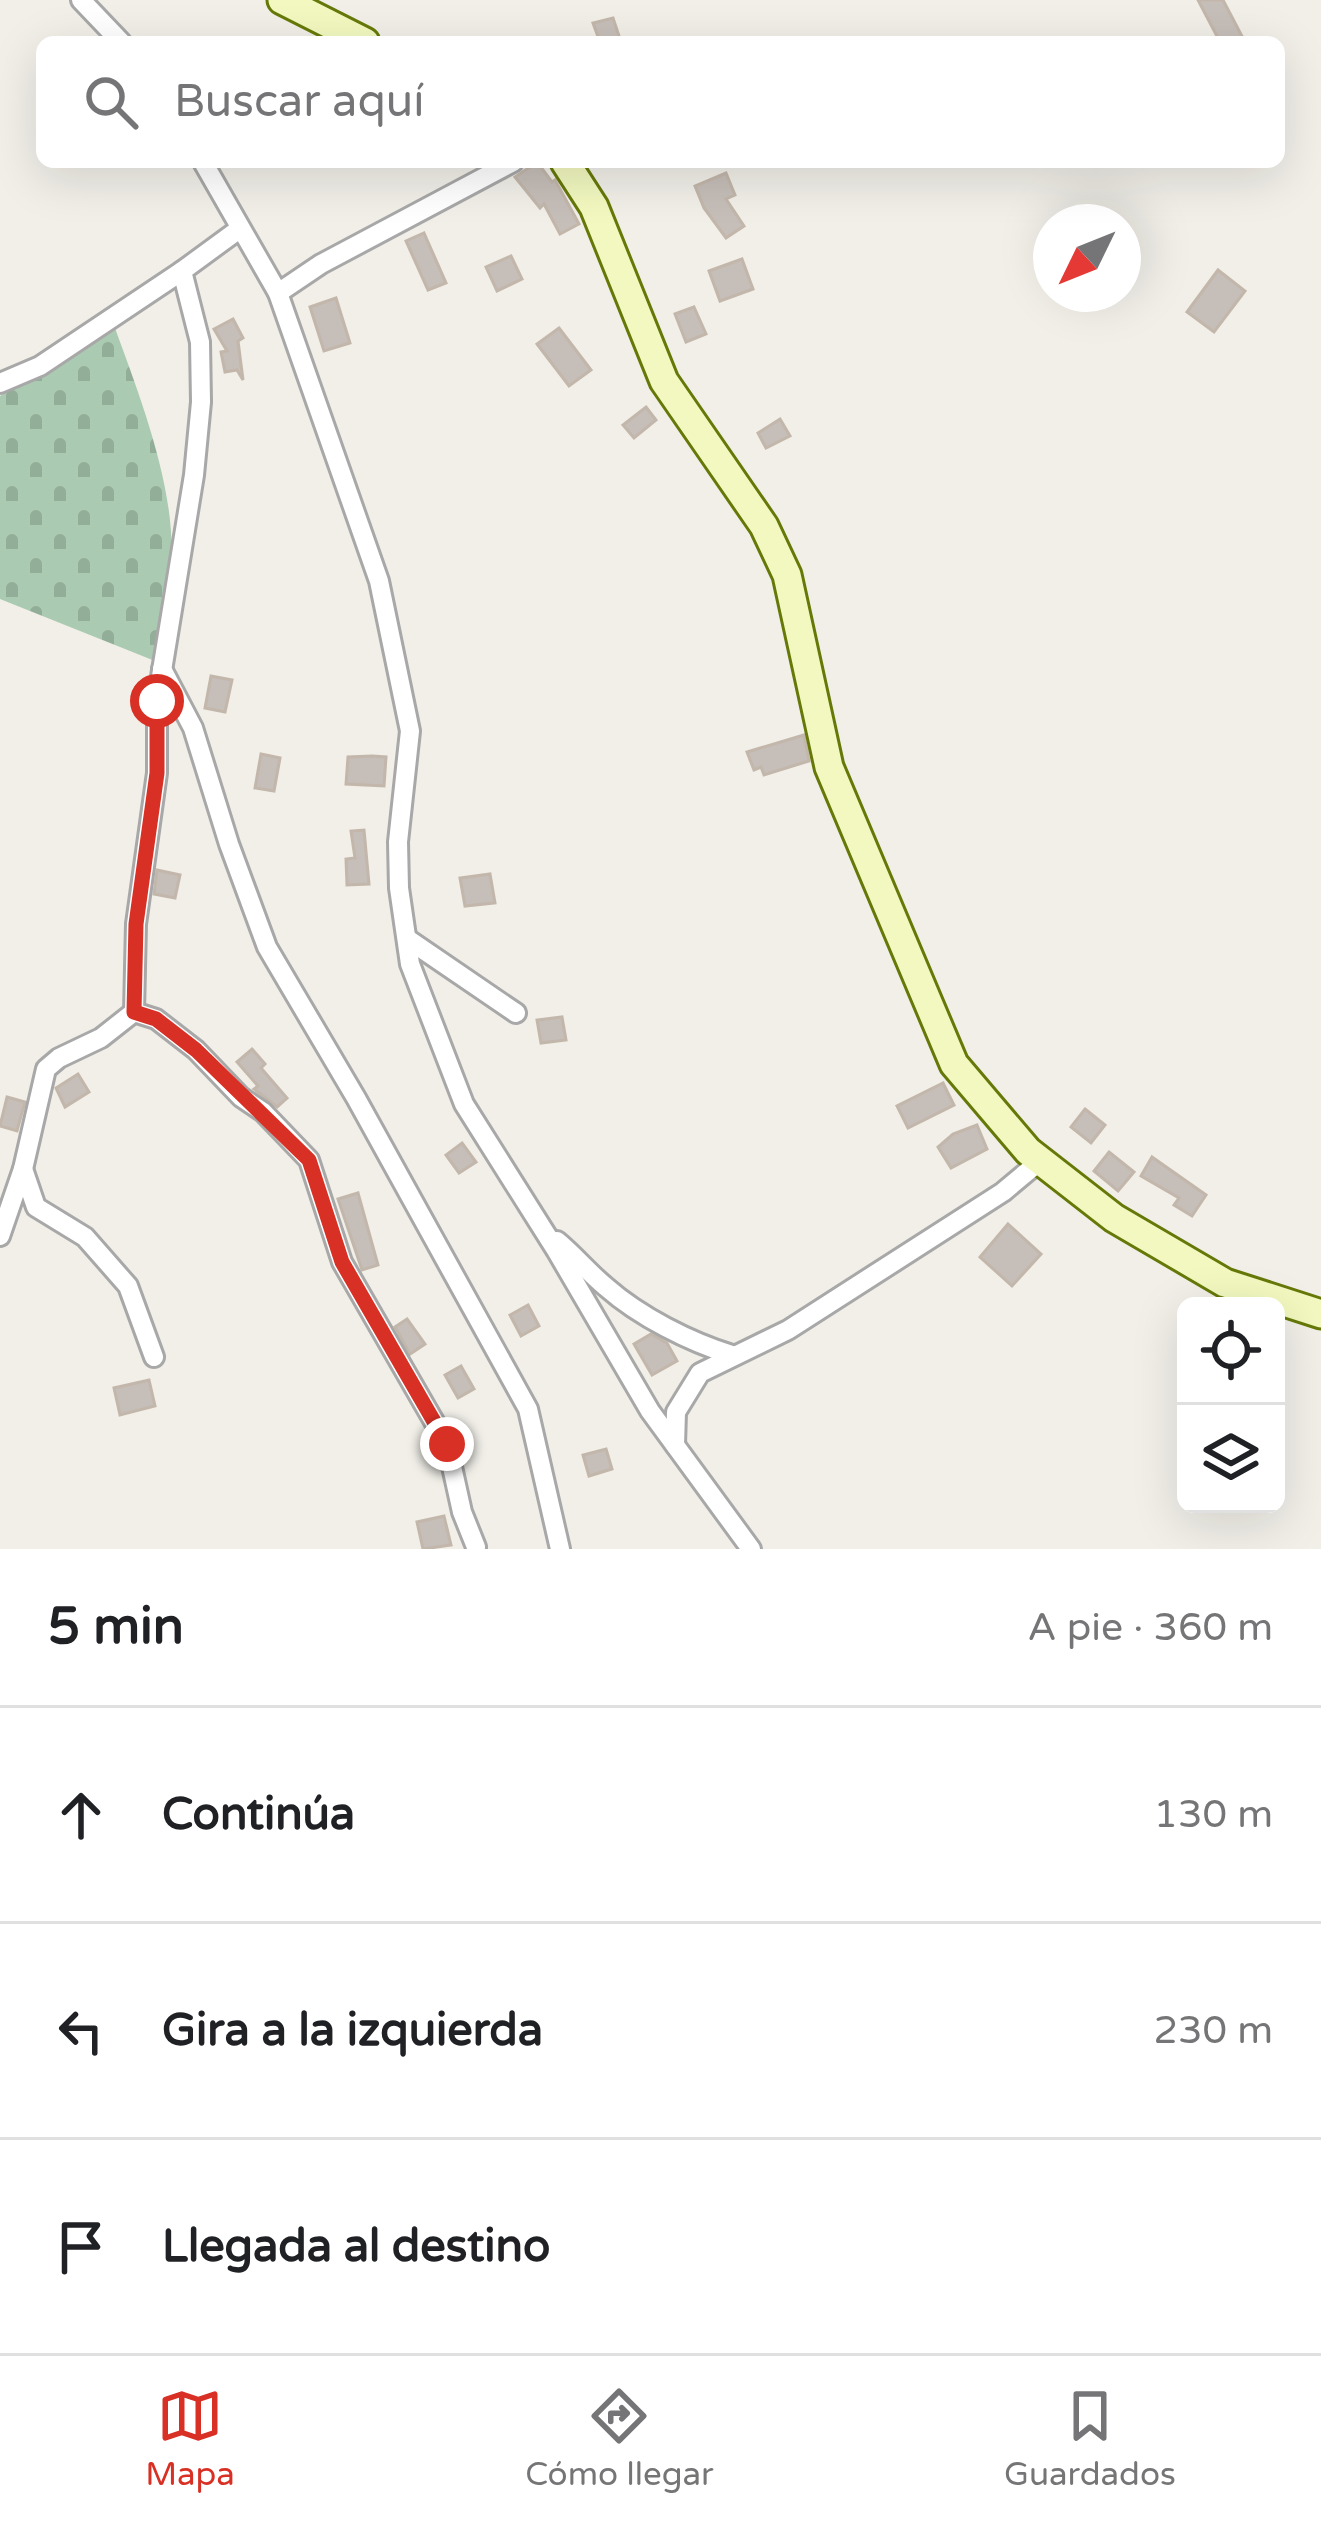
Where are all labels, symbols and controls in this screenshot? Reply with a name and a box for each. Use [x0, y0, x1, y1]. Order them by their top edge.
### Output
search box [36, 36, 1285, 168]
icon: search [78, 69, 144, 135]
text: Buscar aquí [174, 75, 424, 129]
north arrow [1033, 204, 1141, 312]
route start [130, 674, 184, 728]
map controls [1177, 1297, 1285, 1513]
button: locate [1177, 1297, 1285, 1405]
button: layers [1177, 1405, 1285, 1513]
route end [420, 1417, 474, 1471]
text: 5 min [48, 1596, 184, 1658]
text: A pie · 360 m [1028, 1604, 1273, 1651]
icon: ahead [48, 1782, 114, 1848]
text: Continúa [162, 1788, 355, 1842]
text: 130 m [1154, 1791, 1273, 1838]
icon: left [48, 1998, 114, 2064]
text: Gira a la izquierda [162, 2004, 543, 2058]
text: 230 m [1154, 2007, 1273, 2054]
icon: arrive [48, 2214, 114, 2280]
text: Llegada al destino [162, 2220, 550, 2274]
tab: Mapa [145, 2383, 235, 2494]
tab: Cómo llegar [525, 2383, 714, 2494]
tab: Guardados [1004, 2383, 1176, 2494]

